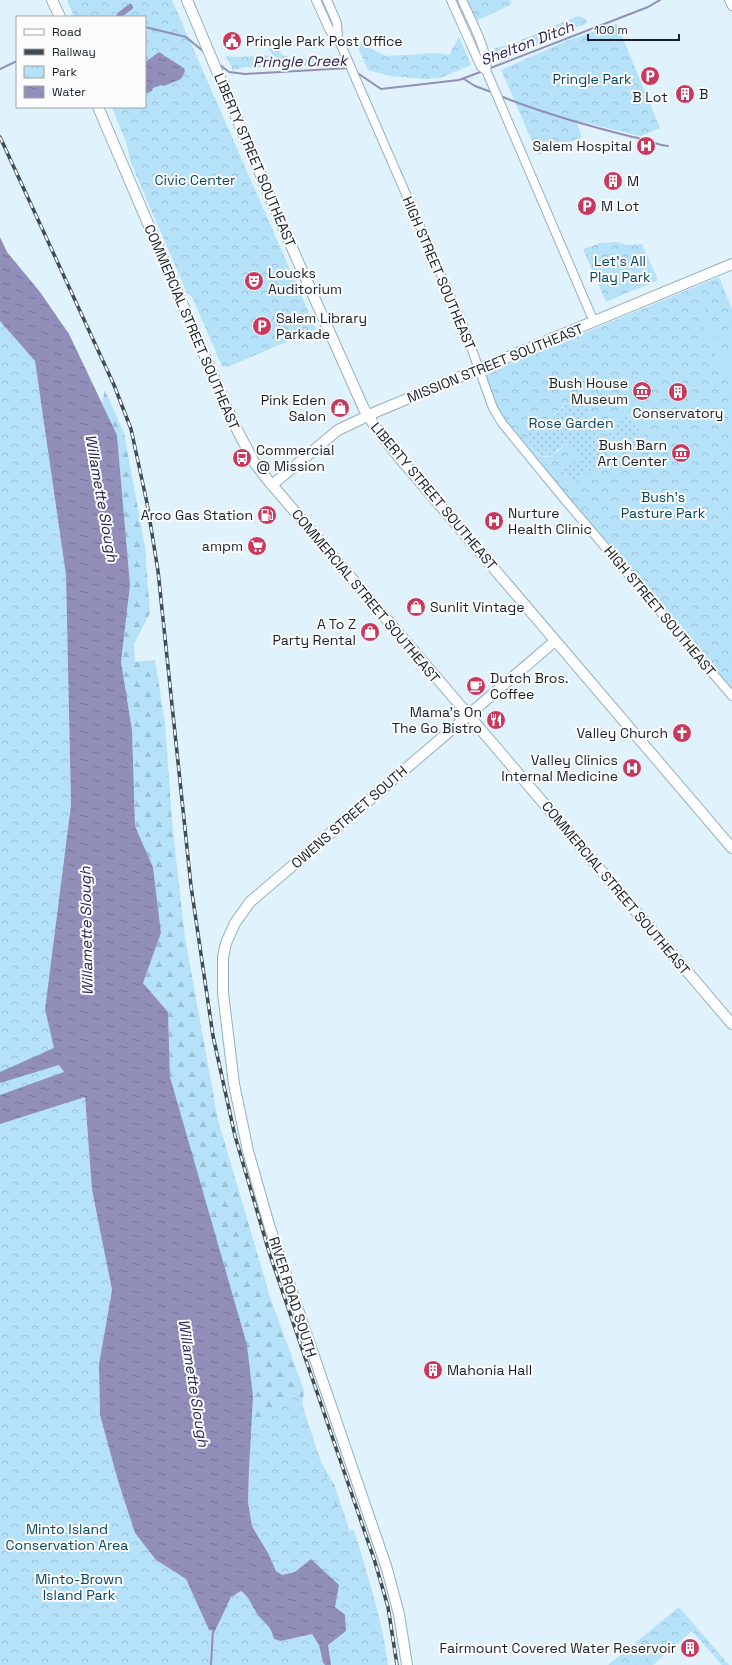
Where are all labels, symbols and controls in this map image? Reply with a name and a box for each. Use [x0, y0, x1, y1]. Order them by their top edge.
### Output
legend [16, 16, 146, 108]
water label: Shelton Ditch [478, 16, 577, 69]
scale bar [588, 16, 679, 42]
text: 100 m [594, 22, 628, 38]
text: Road [52, 24, 81, 40]
public building icon: Pringle Park Post Office [221, 30, 243, 52]
place label: Pringle Park Post Office [246, 32, 403, 50]
text: Railway [52, 44, 96, 60]
water label: Pringle Creek [253, 51, 349, 71]
text: Park [52, 64, 77, 80]
parking icon: B Lot [639, 65, 661, 87]
street label: LIBERTY STREET SOUTHEAST [210, 70, 300, 250]
park label: Pringle Park [552, 70, 632, 88]
building icon: B [674, 83, 696, 105]
text: Water [52, 84, 86, 100]
place label: B [699, 85, 708, 103]
place label: B Lot [632, 88, 668, 106]
hospital icon: Salem Hospital [635, 135, 657, 157]
place label: Salem Hospital [532, 137, 632, 155]
building icon: M [602, 170, 624, 192]
park label: Civic Center [155, 171, 235, 189]
place label: M [627, 172, 639, 190]
street label: HIGH STREET SOUTHEAST [399, 194, 479, 352]
parking icon: M Lot [576, 195, 598, 217]
place label: M Lot [601, 197, 639, 215]
street label: COMMERCIAL STREET SOUTHEAST [140, 221, 244, 433]
park label: Let's All Play Park [590, 252, 651, 286]
place label: Loucks Auditorium [268, 264, 342, 298]
theatre icon: Loucks Auditorium [243, 270, 265, 292]
place label: Salem Library Parkade [276, 309, 367, 343]
parking icon: Salem Library Parkade [251, 315, 273, 337]
street label: MISSION STREET SOUTHEAST [404, 319, 586, 407]
place label: Bush House Museum [549, 374, 628, 408]
museum icon: Bush House Museum [631, 380, 653, 402]
building icon: Conservatory [667, 381, 689, 403]
place label: Pink Eden Salon [261, 391, 326, 425]
shop icon: Pink Eden Salon [329, 397, 351, 419]
place label: Conservatory [633, 404, 723, 422]
park label: Rose Garden [529, 414, 613, 432]
street label: LIBERTY STREET SOUTHEAST [367, 418, 501, 574]
water label: Willamette Slough [81, 433, 123, 564]
place label: Bush Barn Art Center [597, 436, 667, 470]
place label: Commercial @ Mission [256, 441, 334, 475]
museum icon: Bush Barn Art Center [670, 442, 692, 464]
bus stop icon: Commercial @ Mission [231, 447, 253, 469]
park label: Bush's Pasture Park [621, 488, 706, 522]
fuel station icon: Arco Gas Station [256, 504, 278, 526]
place label: Nurture Health Clinic [508, 504, 592, 538]
street label: COMMERCIAL STREET SOUTHEAST [288, 505, 444, 687]
place label: Arco Gas Station [141, 506, 253, 524]
hospital icon: Nurture Health Clinic [483, 510, 505, 532]
supermarket icon: ampm [246, 535, 268, 557]
place label: ampm [202, 537, 243, 555]
street label: HIGH STREET SOUTHEAST [600, 542, 720, 680]
shop icon: Sunlit Vintage [405, 596, 427, 618]
place label: Sunlit Vintage [430, 598, 524, 616]
place label: A To Z Party Rental [272, 615, 356, 649]
shop icon: A To Z Party Rental [359, 621, 381, 643]
place label: Dutch Bros. Coffee [490, 669, 568, 703]
cafe icon: Dutch Bros. Coffee [465, 675, 487, 697]
place label: Mama's On The Go Bistro [392, 703, 482, 737]
restaurant icon: Mama's On The Go Bistro [485, 709, 507, 731]
church icon: Valley Church [671, 722, 693, 744]
place label: Valley Church [576, 724, 668, 742]
place label: Valley Clinics Internal Medicine [501, 751, 618, 785]
hospital icon: Valley Clinics Internal Medicine [621, 757, 643, 779]
street label: OWENS STREET SOUTH [287, 762, 411, 872]
street label: COMMERCIAL STREET SOUTHEAST [538, 797, 694, 979]
water label: Willamette Slough [75, 865, 97, 996]
street label: RIVER ROAD SOUTH [265, 1234, 321, 1360]
water label: Willamette Slough [175, 1318, 214, 1449]
building icon: Mahonia Hall [422, 1359, 444, 1381]
place label: Mahonia Hall [447, 1361, 532, 1379]
park label: Minto Island Conservation Area [6, 1520, 128, 1554]
park label: Minto-Brown Island Park [35, 1570, 123, 1604]
building icon: Fairmount Covered Water Reservoir [679, 1637, 701, 1659]
place label: Fairmount Covered Water Reservoir [440, 1639, 676, 1657]

